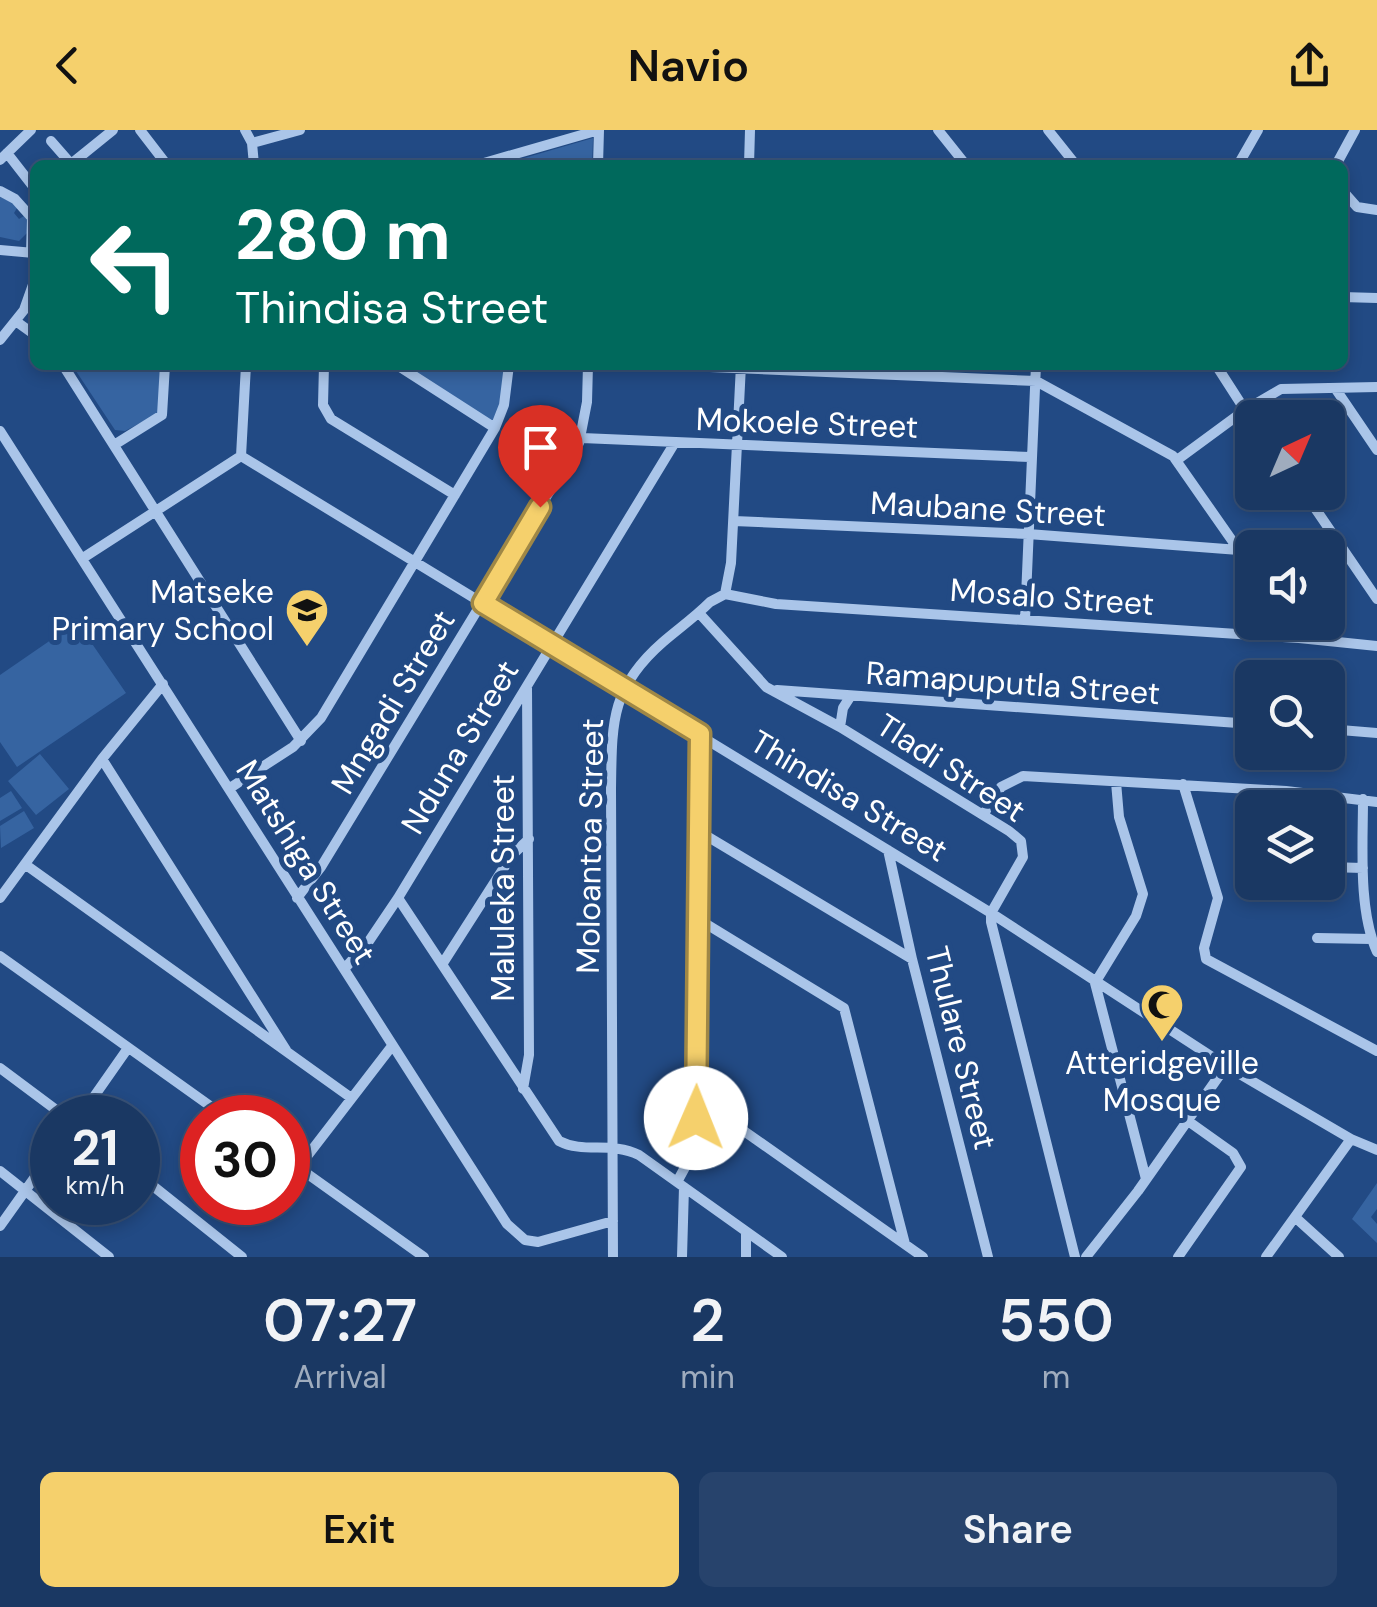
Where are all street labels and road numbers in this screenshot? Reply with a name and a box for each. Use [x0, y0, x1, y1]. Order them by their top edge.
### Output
street label: Mokoele Street [695, 398, 919, 448]
street label: Maubane Street [869, 482, 1107, 536]
street label: Mosalo Street [948, 569, 1156, 625]
street label: Mngadi Street [322, 602, 464, 802]
street label: Nduna Street [392, 652, 528, 842]
street label: Ramapuputla Street [864, 652, 1162, 714]
street label: Tladi Street [869, 704, 1033, 832]
street label: Moloantoa Street [567, 718, 613, 974]
street label: Thindisa Street [743, 721, 955, 871]
street label: Matshiga Street [226, 752, 386, 972]
street label: Maluleka Street [482, 774, 524, 1002]
street label: Thulare Street [915, 942, 1007, 1154]

